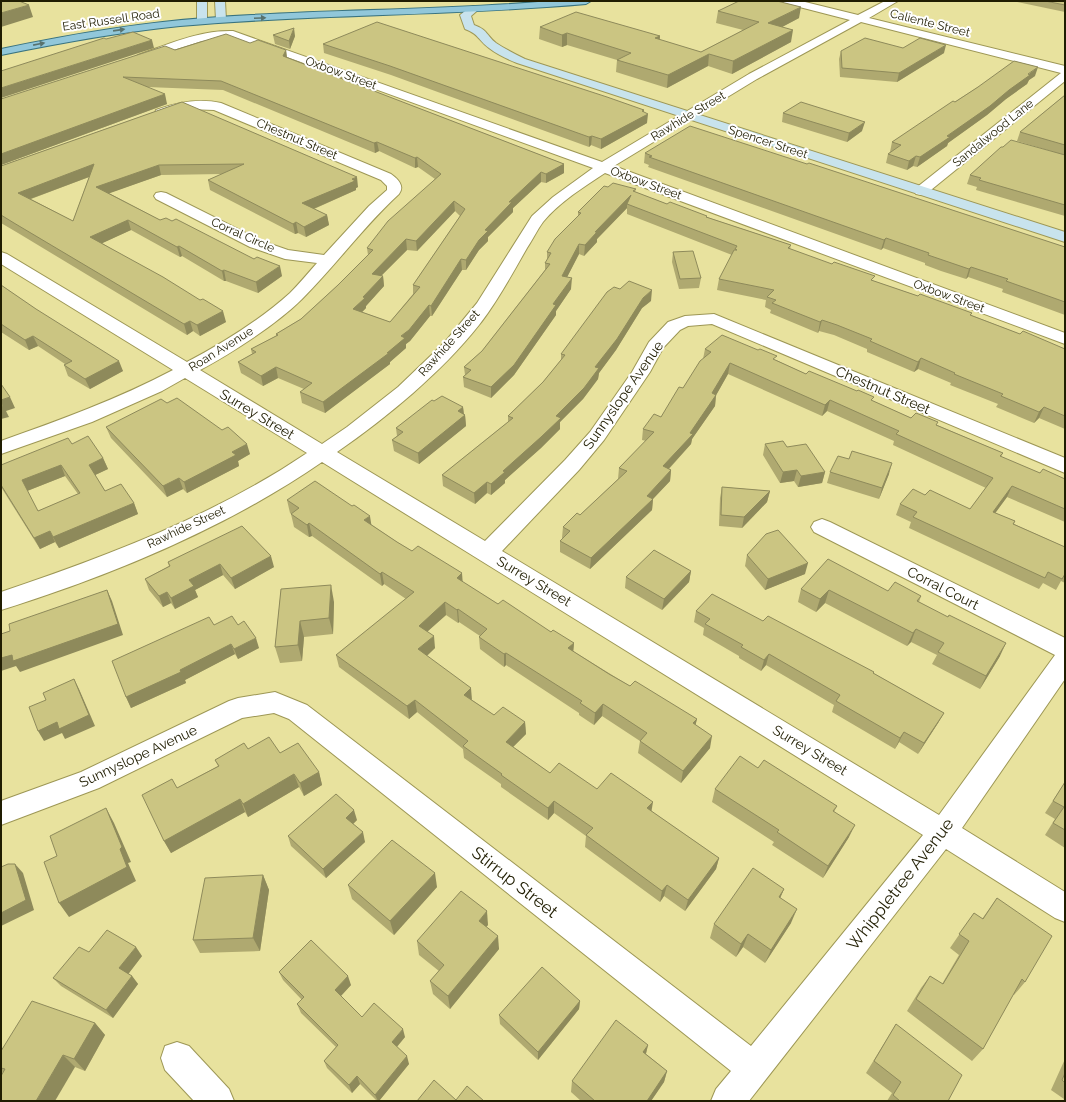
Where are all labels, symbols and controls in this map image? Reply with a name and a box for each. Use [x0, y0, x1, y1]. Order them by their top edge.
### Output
street label: East Russell Road [61, 6, 161, 34]
street label: Caliente Street [889, 6, 971, 40]
one-way arrow [254, 15, 267, 21]
one-way arrow [113, 27, 125, 33]
one-way arrow [33, 41, 45, 47]
street label: Oxbow Street [303, 54, 379, 92]
street label: Rawhide Street [648, 88, 728, 144]
street label: Sandalwood Lane [950, 96, 1036, 170]
street label: Chestnut Street [254, 116, 340, 162]
street label: Spencer Street [727, 123, 809, 161]
street label: Oxbow Street [608, 164, 684, 202]
street label: Corral Circle [209, 215, 277, 255]
street label: Oxbow Street [911, 277, 987, 315]
street label: Rawhide Street [416, 307, 482, 379]
street label: Roan Avenue [186, 324, 256, 374]
street label: Sunnyslope Avenue [580, 338, 666, 452]
street label: Chestnut Street [833, 363, 933, 417]
street label: Surrey Street [217, 386, 297, 443]
street label: Rawhide Street [145, 503, 227, 551]
street label: Surrey Street [494, 553, 574, 610]
street label: Corral Court [905, 563, 982, 613]
street label: Sunnyslope Avenue [76, 722, 200, 790]
street label: Surrey Street [770, 722, 850, 779]
street label: Whippletree Avenue [842, 814, 958, 954]
street label: Stirrup Street [468, 842, 562, 922]

